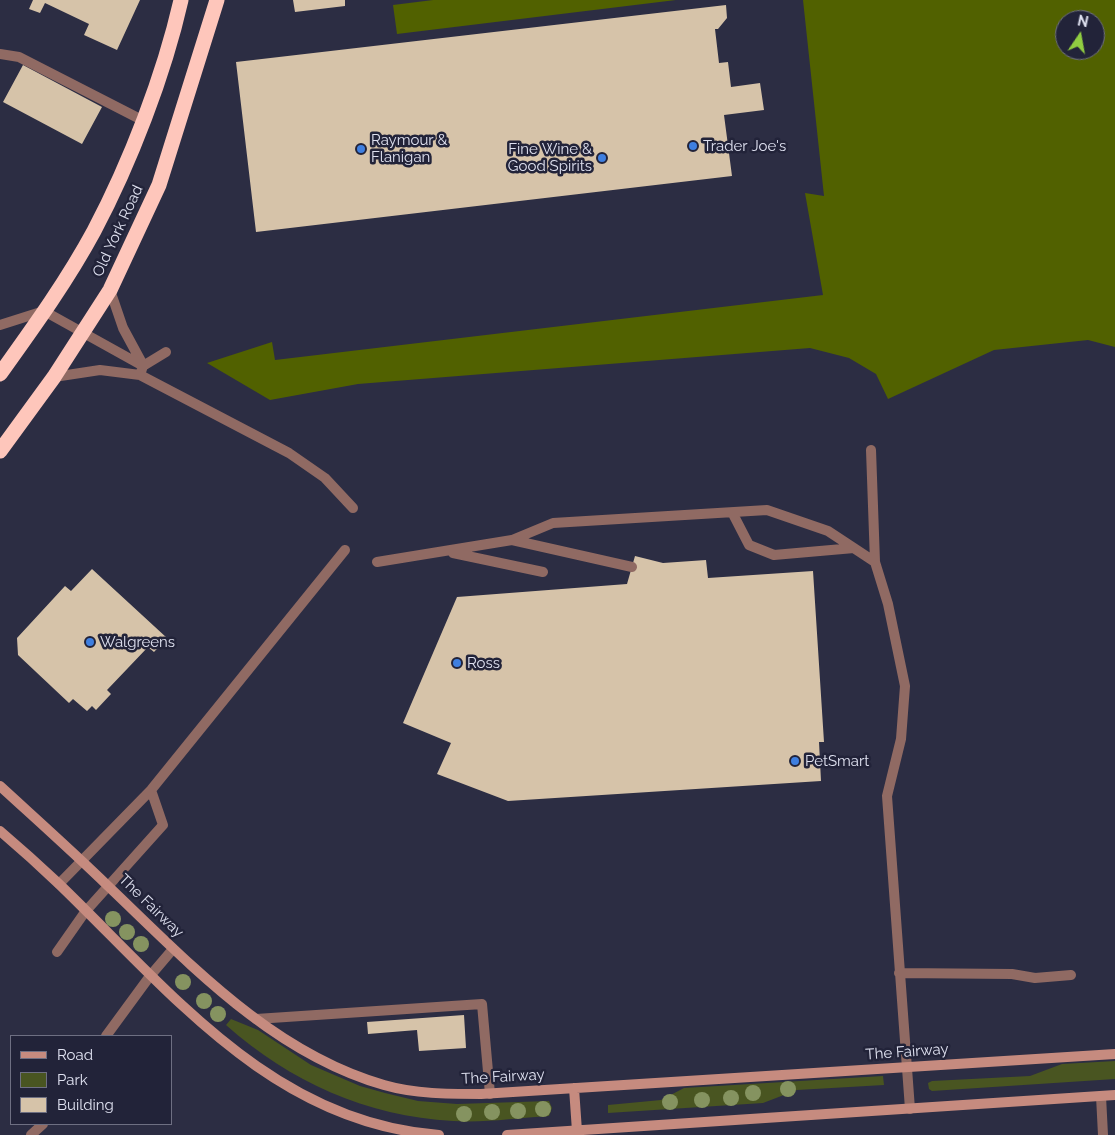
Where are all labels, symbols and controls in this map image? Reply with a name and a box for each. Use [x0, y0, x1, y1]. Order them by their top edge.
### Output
north arrow [1055, 10, 1105, 60]
text: N [1076, 12, 1090, 30]
place label: Raymour & Flanigan [371, 131, 447, 166]
place label: Trader Joe's [703, 137, 786, 155]
place label: Fine Wine & Good Spirits [508, 140, 592, 175]
marker: Trader Joe's [687, 140, 699, 152]
marker: Raymour & Flanigan [355, 143, 367, 155]
marker: Fine Wine & Good Spirits [596, 152, 608, 164]
street label: Old York Road [89, 182, 147, 280]
place label: Walgreens [100, 633, 175, 651]
marker: Walgreens [84, 636, 96, 648]
place label: Ross [467, 654, 500, 672]
marker: Ross [451, 657, 463, 669]
place label: PetSmart [805, 752, 869, 770]
marker: PetSmart [789, 755, 801, 767]
street label: The Fairway [115, 871, 187, 941]
legend [10, 1035, 172, 1125]
street label: The Fairway [865, 1040, 949, 1064]
text: Road [57, 1046, 93, 1064]
street label: The Fairway [461, 1066, 545, 1088]
text: Park [57, 1071, 88, 1089]
text: Building [57, 1096, 114, 1114]

